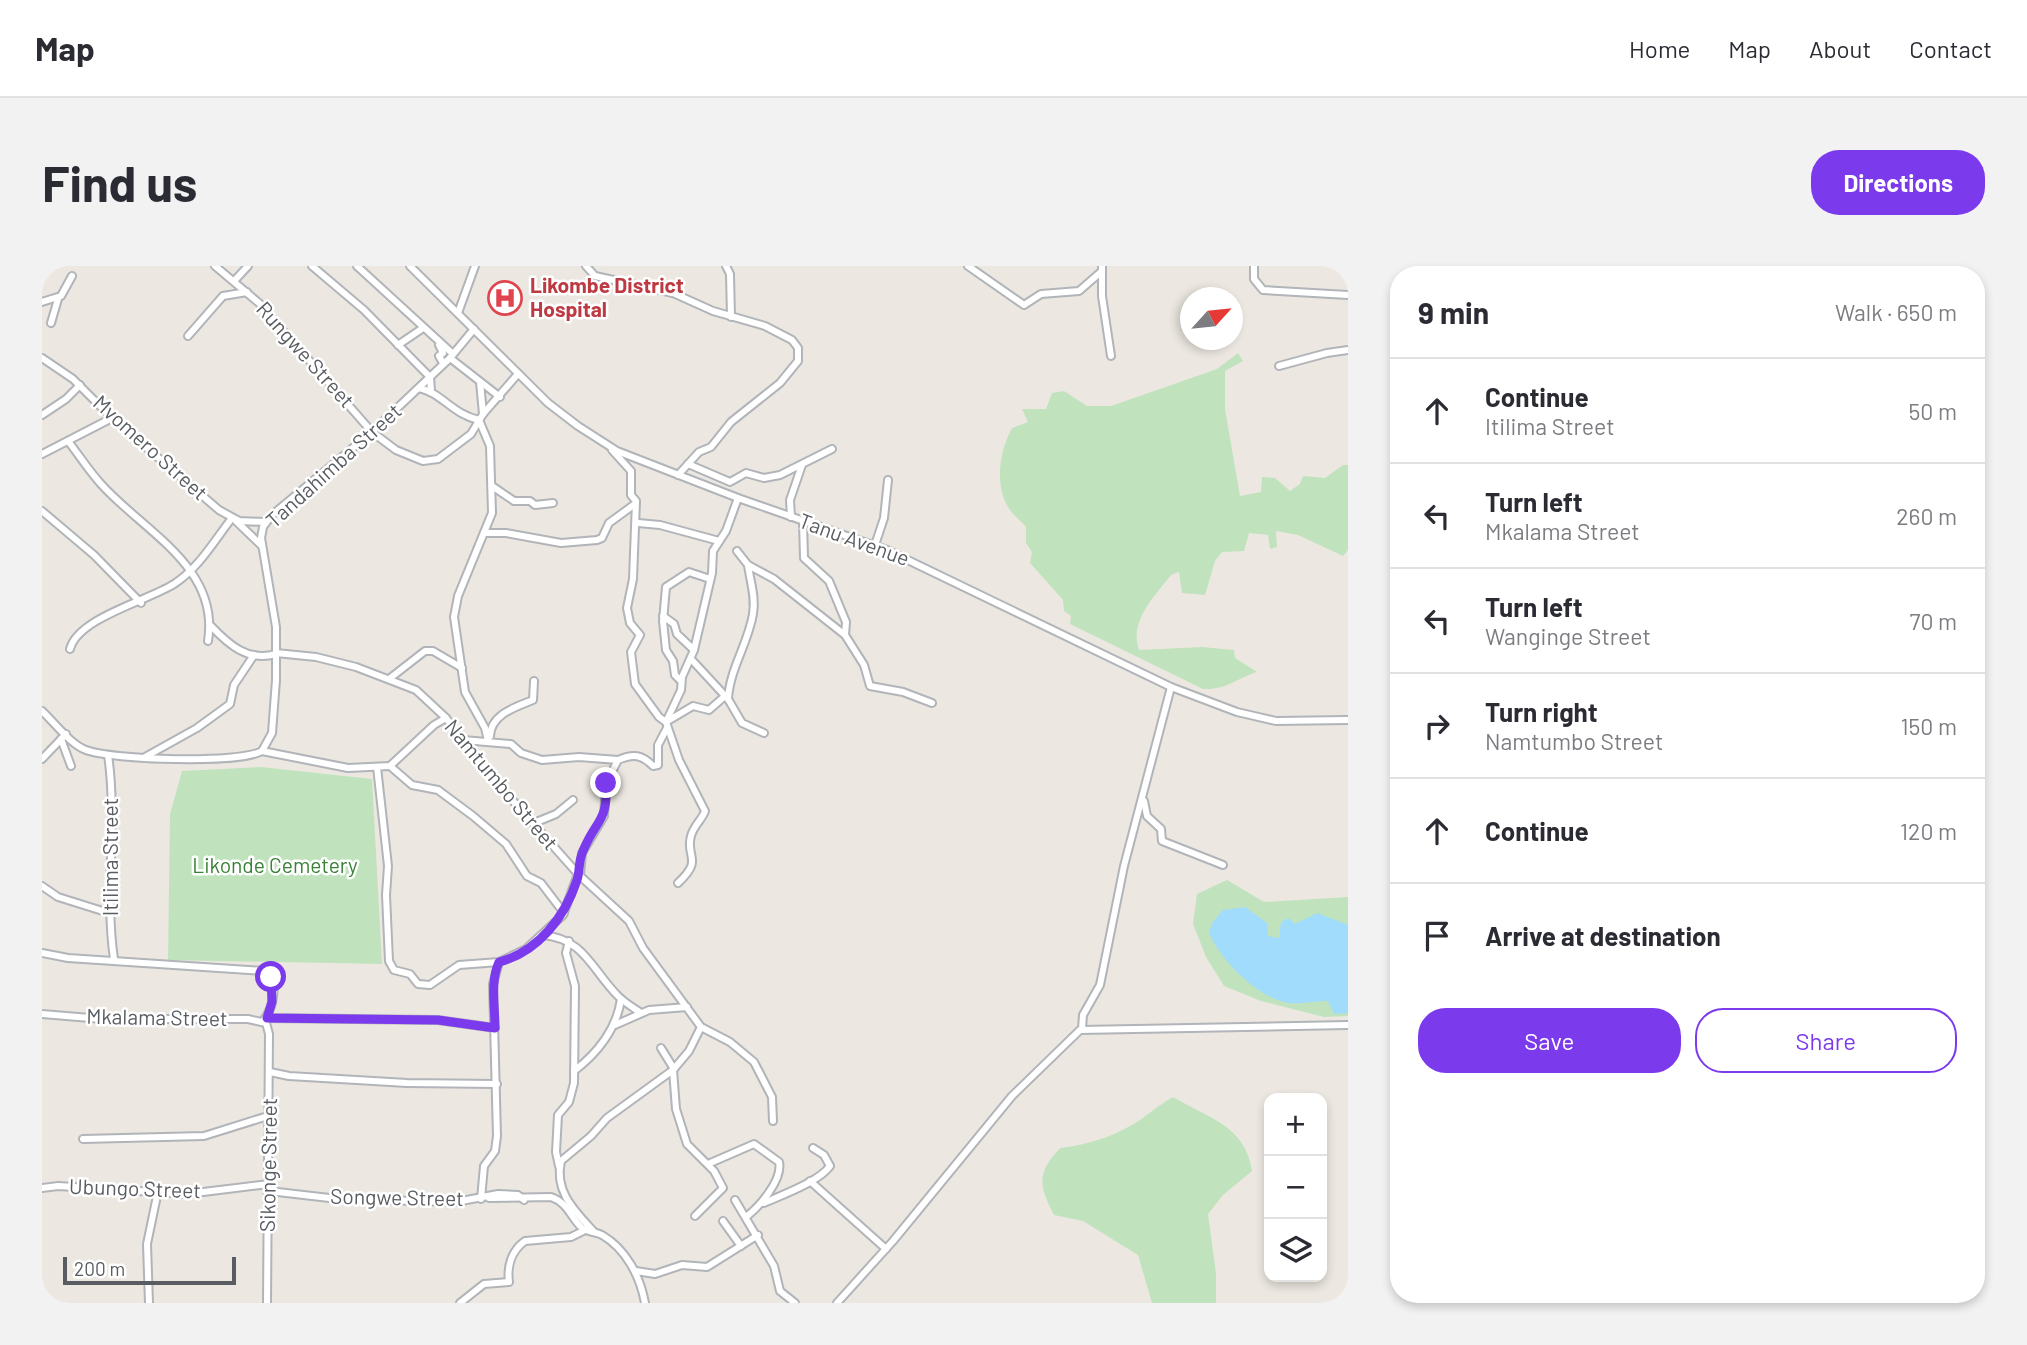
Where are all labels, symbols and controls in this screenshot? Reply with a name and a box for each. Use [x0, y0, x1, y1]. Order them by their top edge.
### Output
text: Map [35, 28, 95, 68]
text: Home [1629, 34, 1690, 63]
text: Map [1728, 34, 1771, 63]
text: About [1809, 34, 1871, 63]
text: Contact [1909, 34, 1992, 63]
button: Directions [1811, 150, 1985, 215]
text: Find us [42, 153, 197, 212]
place label: Likombe District Hospital [530, 272, 684, 321]
hospital icon: Likombe District Hospital [486, 279, 524, 317]
north arrow [1180, 287, 1243, 350]
text: 9 min [1418, 294, 1489, 330]
street label: Rungwe Street [252, 296, 360, 412]
text: Walk · 650 m [1835, 298, 1957, 326]
text: Continue [1485, 381, 1589, 412]
street label: Mvomero Street [89, 389, 213, 505]
icon: ahead [1418, 392, 1456, 430]
text: 50 m [1909, 397, 1957, 425]
street label: Tandahimba Street [260, 398, 406, 532]
text: Itilima Street [1485, 412, 1615, 440]
text: Turn left [1485, 486, 1583, 517]
icon: left [1418, 497, 1456, 535]
text: 260 m [1896, 502, 1957, 530]
street label: Tanu Avenue [796, 507, 913, 570]
text: Mkalama Street [1485, 517, 1640, 545]
text: Turn left [1485, 591, 1583, 622]
icon: left [1418, 602, 1456, 640]
text: 70 m [1910, 607, 1957, 635]
text: Wanginge Street [1485, 622, 1651, 650]
text: Turn right [1485, 696, 1598, 727]
icon: right [1418, 707, 1456, 745]
text: 150 m [1901, 712, 1957, 740]
street label: Namtumbo Street [440, 714, 564, 854]
text: Namtumbo Street [1485, 727, 1663, 755]
route end [590, 767, 621, 798]
street label: Itilima Street [97, 798, 122, 916]
icon: ahead [1418, 812, 1456, 850]
text: Continue [1485, 815, 1589, 846]
text: 120 m [1900, 817, 1957, 845]
park label: Likonde Cemetery [192, 852, 358, 877]
icon: arrive [1418, 917, 1456, 955]
text: Arrive at destination [1485, 920, 1721, 951]
route start [255, 961, 286, 992]
street label: Mkalama Street [86, 1003, 228, 1030]
button: Save [1418, 1008, 1681, 1073]
button: Share [1695, 1008, 1957, 1073]
map controls [1264, 1093, 1327, 1282]
button: + [1264, 1093, 1327, 1156]
street label: Sikonge Street [254, 1098, 281, 1232]
button: − [1264, 1156, 1327, 1219]
street label: Ubungo Street [69, 1173, 201, 1202]
street label: Songwe Street [330, 1183, 464, 1210]
button: layers [1264, 1219, 1327, 1282]
scale bar [63, 1254, 236, 1286]
text: 200 m [74, 1257, 125, 1280]

